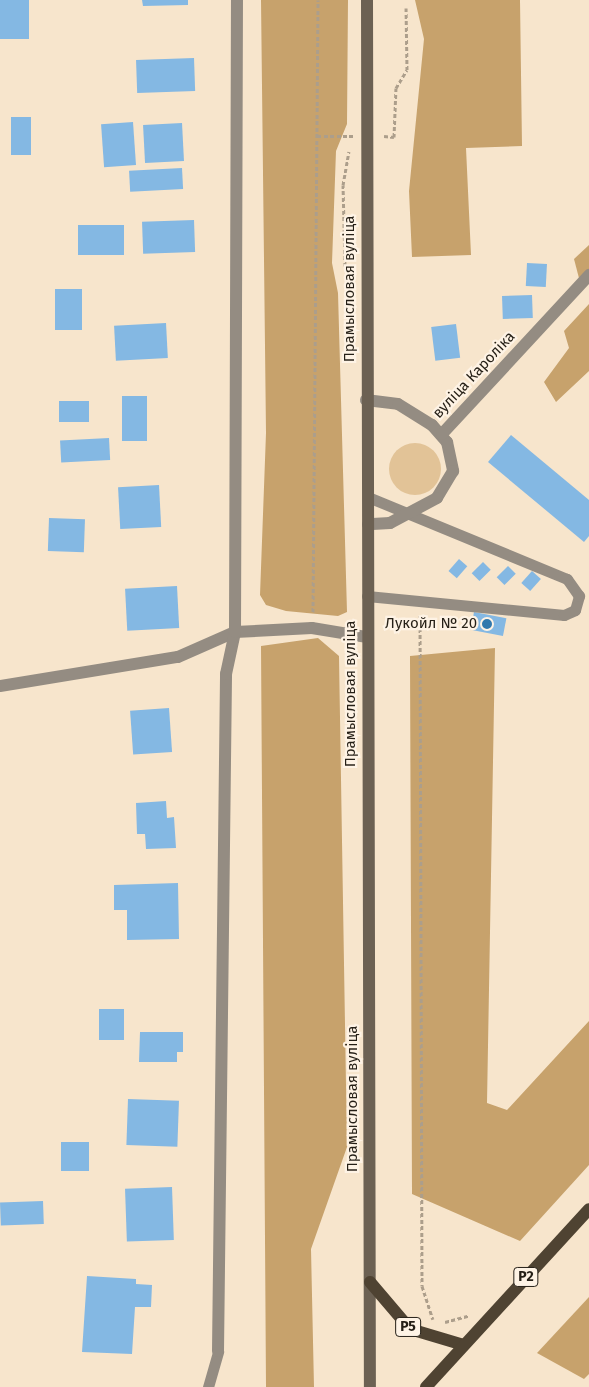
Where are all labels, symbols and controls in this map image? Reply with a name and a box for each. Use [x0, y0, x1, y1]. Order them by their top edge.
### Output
street label: Прамысловая вуліца [341, 216, 359, 362]
street label: вуліца Кароліка [429, 328, 519, 422]
place label: Лукойл № 20 [385, 615, 477, 633]
marker: Лукойл № 20 [481, 618, 493, 630]
street label: Прамысловая вуліца [342, 621, 360, 767]
street label: Прамысловая вуліца [344, 1026, 362, 1172]
road number: Р2 [512, 1266, 540, 1288]
road number: Р5 [394, 1315, 422, 1338]

